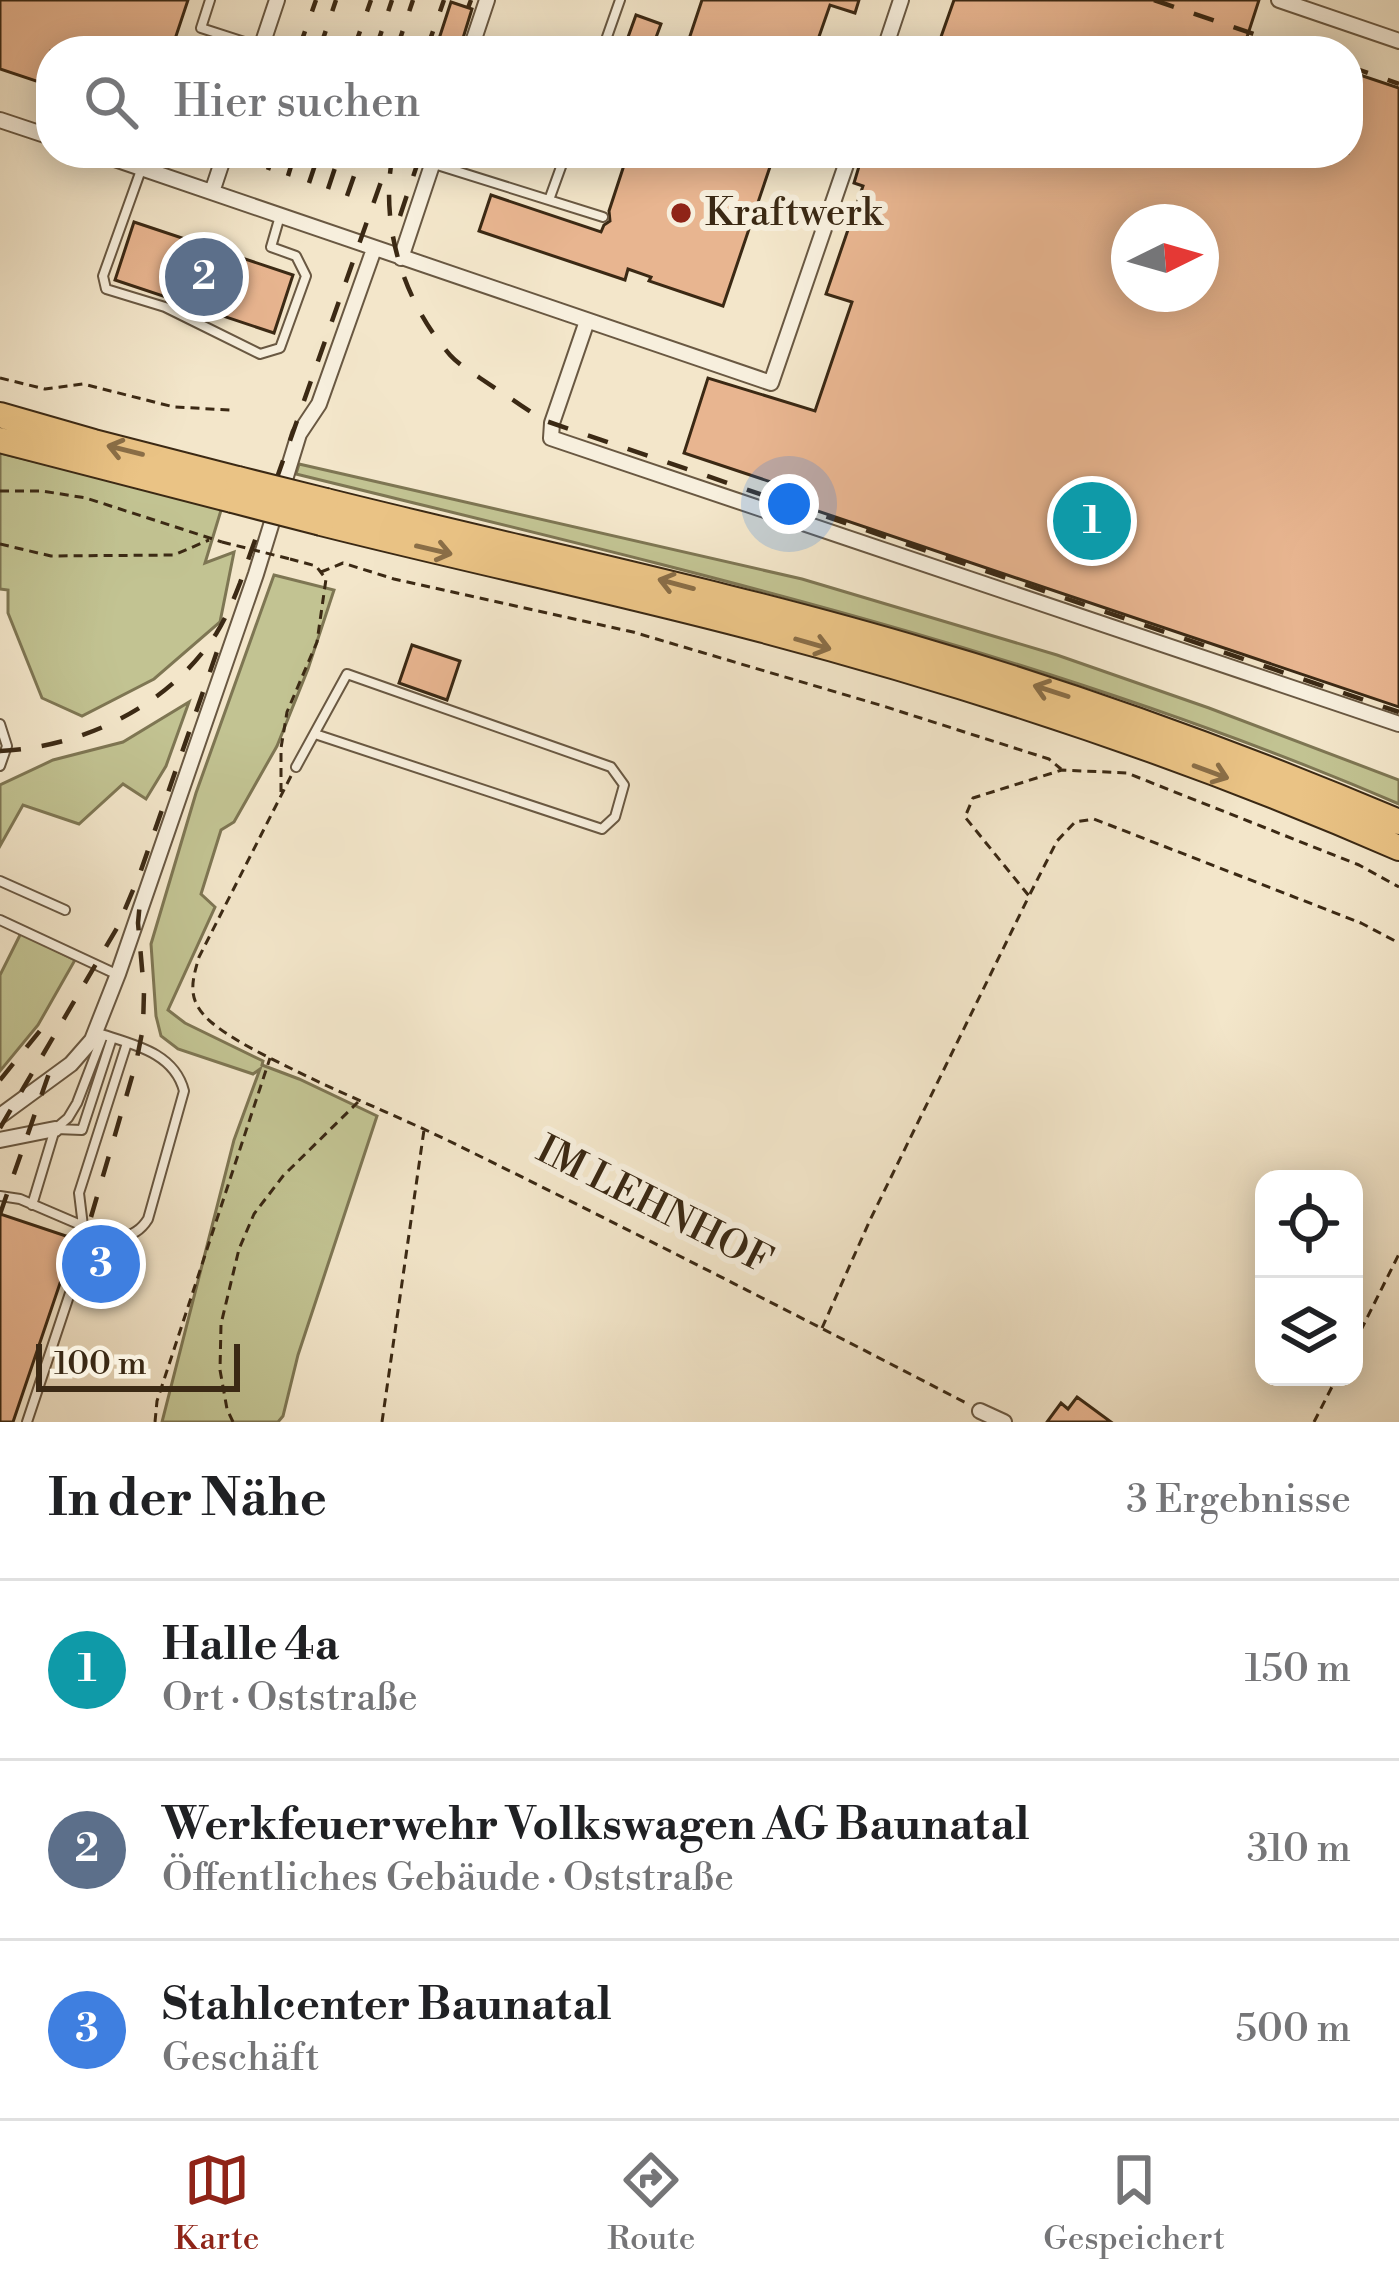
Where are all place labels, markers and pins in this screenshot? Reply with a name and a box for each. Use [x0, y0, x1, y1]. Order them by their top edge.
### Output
place label: Kraftwerk [705, 189, 884, 238]
marker: Kraftwerk [668, 200, 694, 226]
pin: 2 [165, 232, 243, 322]
pin: 1 [1053, 476, 1131, 566]
pin: 3 [62, 1219, 140, 1309]

